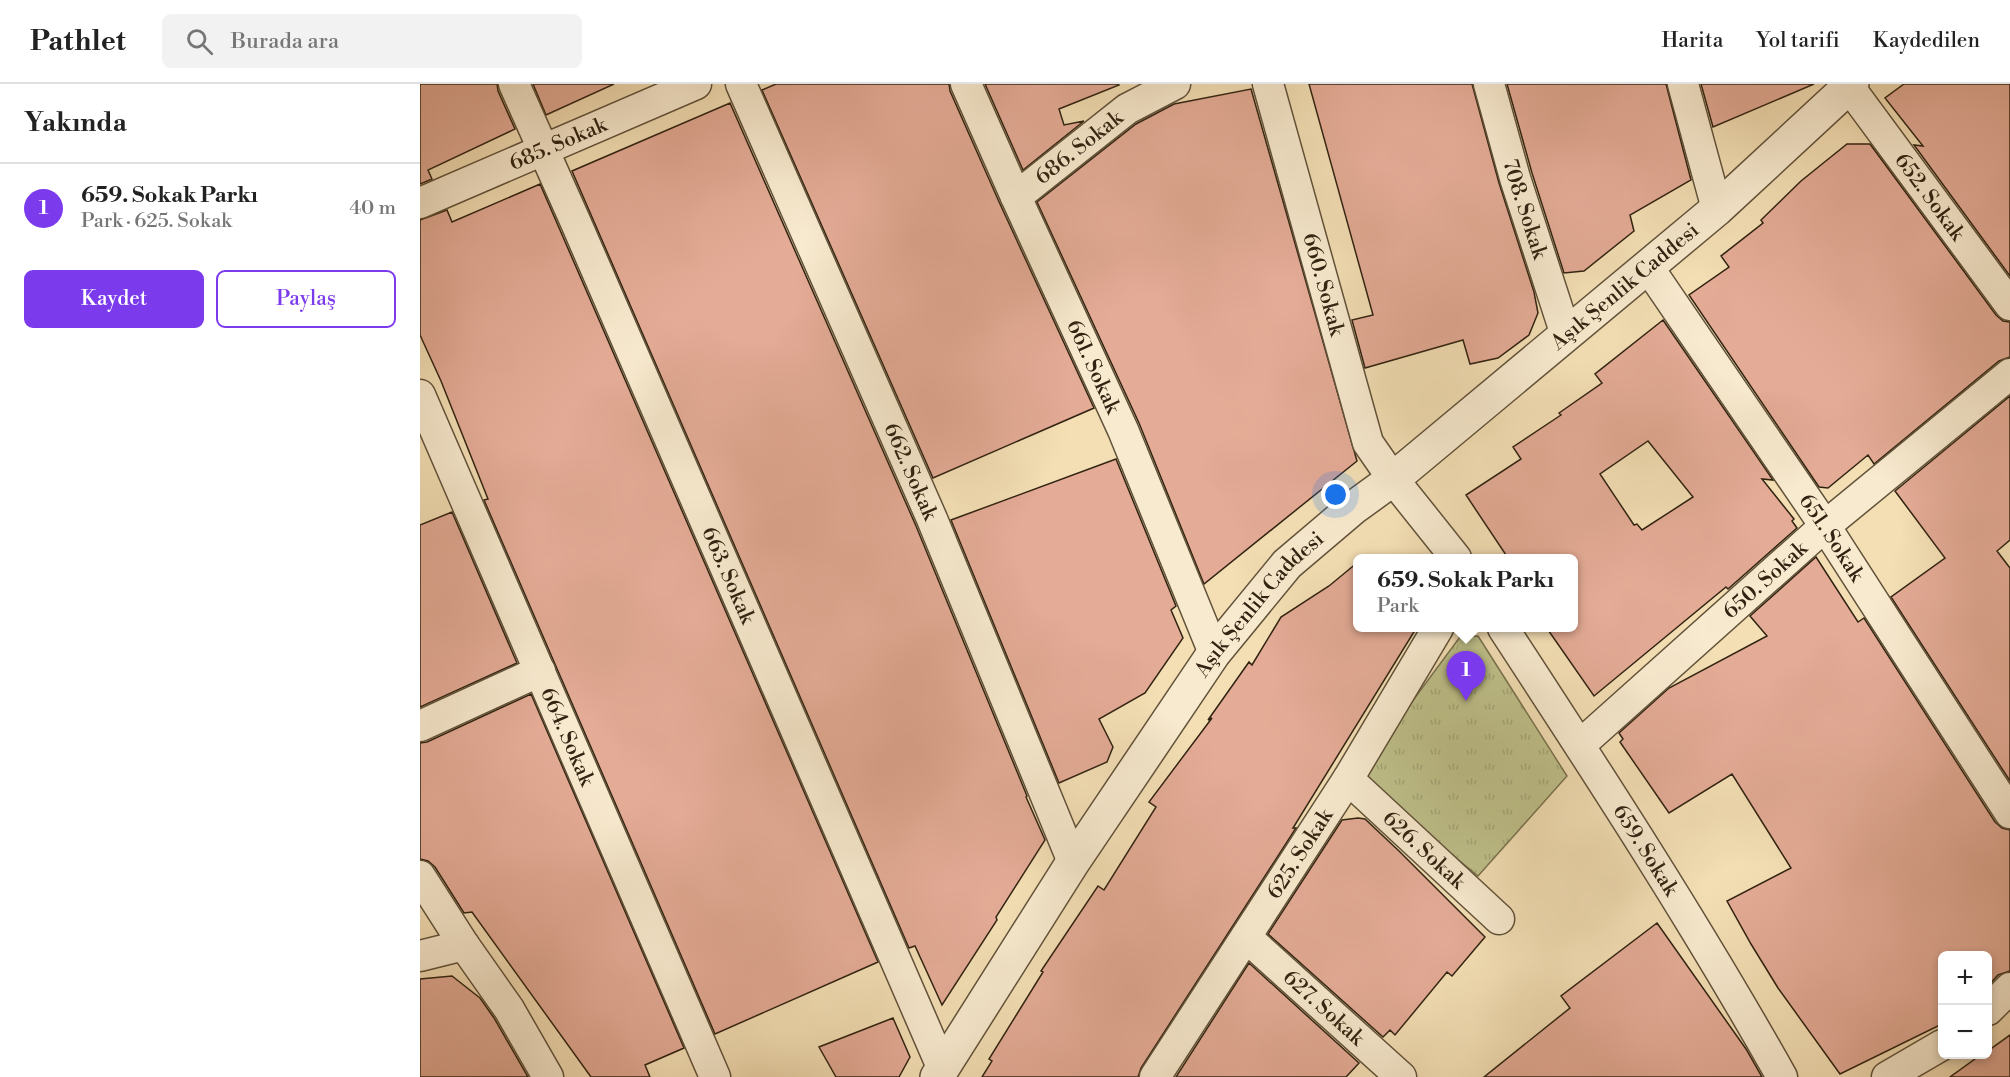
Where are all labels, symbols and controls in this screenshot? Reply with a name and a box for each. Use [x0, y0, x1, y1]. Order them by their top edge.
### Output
search box [162, 14, 582, 68]
text: Pathlet [30, 24, 126, 59]
icon: search [183, 25, 216, 58]
text: Burada ara [231, 28, 339, 55]
text: Harita [1661, 28, 1723, 54]
text: Yol tarifi [1756, 28, 1840, 54]
text: Kaydedilen [1873, 28, 1980, 54]
street label: 686. Sokak [1030, 105, 1129, 191]
text: Yakında [24, 107, 127, 139]
street label: 685. Sokak [506, 112, 612, 177]
street label: 652. Sokak [1888, 148, 1971, 247]
street label: 708. Sokak [1496, 156, 1553, 263]
text: 659. Sokak Parkı [81, 182, 258, 209]
text: 1 [39, 196, 48, 221]
text: 40 m [349, 196, 396, 221]
text: Park · 625. Sokak [81, 209, 232, 234]
street label: Aşık Şenlik Caddesi [1545, 218, 1705, 357]
street label: 660. Sokak [1296, 230, 1350, 340]
button: Kaydet [24, 270, 204, 328]
button: Paylaş [216, 270, 396, 328]
street label: 661. Sokak [1060, 316, 1126, 419]
street label: 662. Sokak [877, 419, 943, 525]
your location [1321, 480, 1350, 509]
street label: 651. Sokak [1793, 489, 1870, 588]
street label: 663. Sokak [695, 523, 761, 629]
street label: Aşık Şenlik Caddesi [1189, 526, 1330, 683]
street label: 650. Sokak [1718, 535, 1814, 625]
popup [1353, 554, 1578, 632]
text: 659. Sokak Parkı [1377, 567, 1554, 594]
text: Park [1377, 594, 1419, 619]
pin: 1 [1446, 652, 1486, 701]
street label: 664. Sokak [534, 684, 600, 791]
street label: 659. Sokak [1607, 800, 1684, 902]
street label: 625. Sokak [1262, 803, 1340, 904]
street label: 626. Sokak [1377, 806, 1471, 896]
map controls [1938, 951, 1992, 1059]
button: + [1938, 951, 1992, 1005]
street label: 627. Sokak [1277, 965, 1370, 1052]
button: − [1938, 1005, 1992, 1059]

